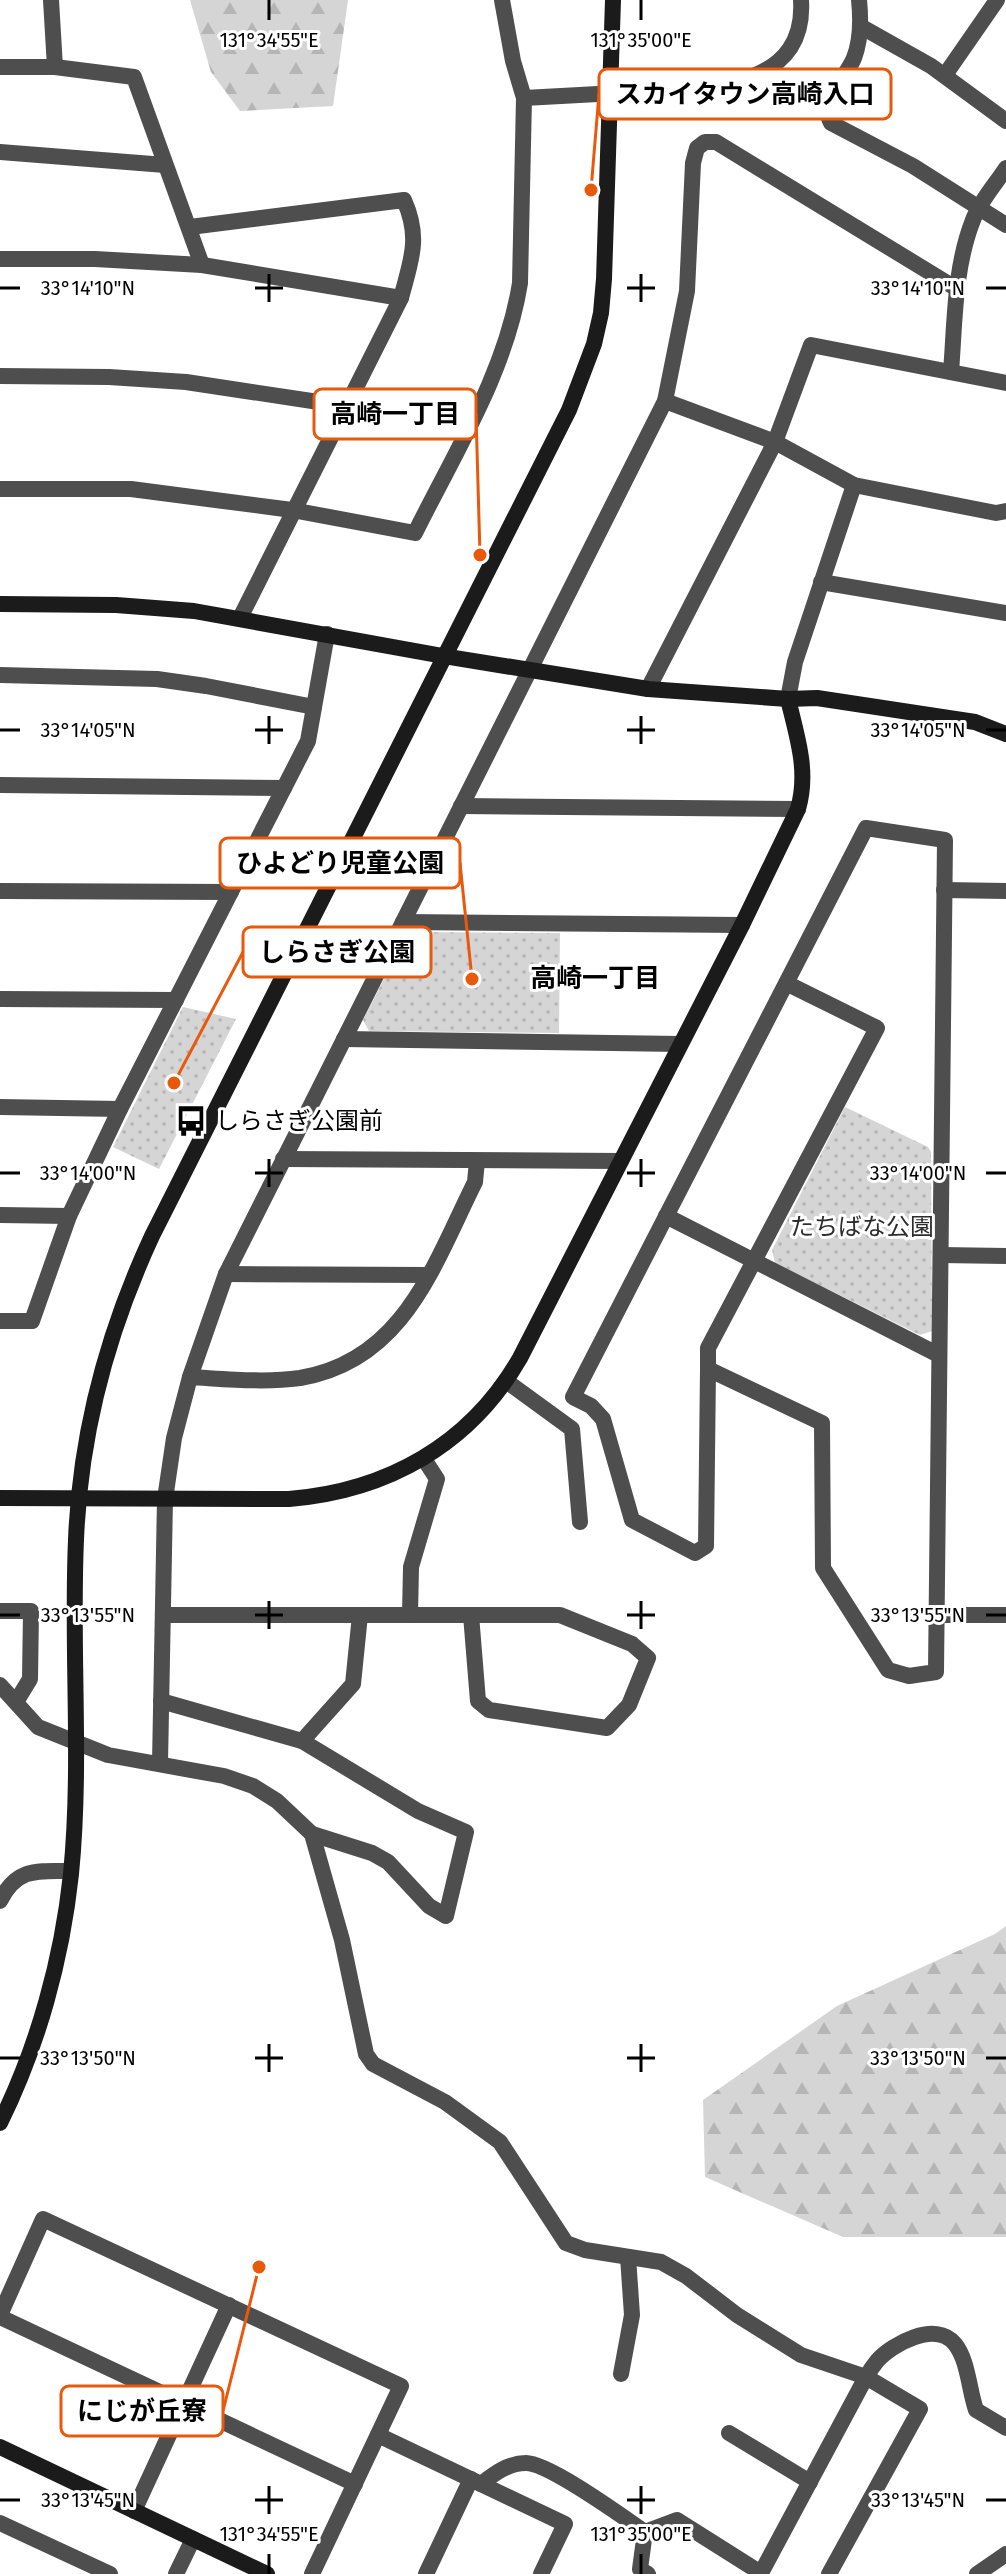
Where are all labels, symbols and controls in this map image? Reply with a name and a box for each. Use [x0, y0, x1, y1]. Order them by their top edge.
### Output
text: 131°34'55"E [219, 28, 319, 52]
text: 131°35'00"E [590, 28, 692, 52]
callout: スカイタウン高崎入口 [599, 69, 891, 119]
text: スカイタウン高崎入口 [616, 79, 874, 110]
text: 33°14'10"N [41, 276, 135, 300]
text: 33°14'10"N [871, 276, 965, 300]
callout: 高崎一丁目 [314, 389, 476, 439]
text: 高崎一丁目 [330, 399, 460, 430]
text: 33°14'05"N [40, 718, 136, 742]
text: 33°14'05"N [870, 718, 966, 742]
callout: ひよどり児童公園 [220, 838, 460, 888]
text: ひよどり児童公園 [236, 848, 444, 879]
callout: しらさぎ公園 [243, 927, 431, 977]
text: しらさぎ公園 [259, 937, 415, 968]
district label: 高崎一丁目 [530, 963, 660, 994]
bus stop icon: しらさぎ公園前 [174, 1104, 208, 1138]
place label: しらさぎ公園前 [215, 1107, 383, 1135]
text: 33°14'00"N [40, 1161, 136, 1185]
text: 33°14'00"N [870, 1161, 966, 1185]
park label: たちばな公園 [790, 1213, 934, 1241]
text: 33°13'55"N [41, 1603, 135, 1627]
text: 33°13'55"N [871, 1603, 965, 1627]
text: 33°13'50"N [40, 2046, 136, 2070]
text: 33°13'50"N [870, 2046, 966, 2070]
callout: にじが丘寮 [61, 2386, 223, 2436]
text: にじが丘寮 [77, 2396, 207, 2427]
text: 33°13'45"N [41, 2488, 135, 2512]
text: 33°13'45"N [871, 2488, 965, 2512]
text: 131°34'55"E [219, 2522, 319, 2546]
text: 131°35'00"E [590, 2522, 692, 2546]

